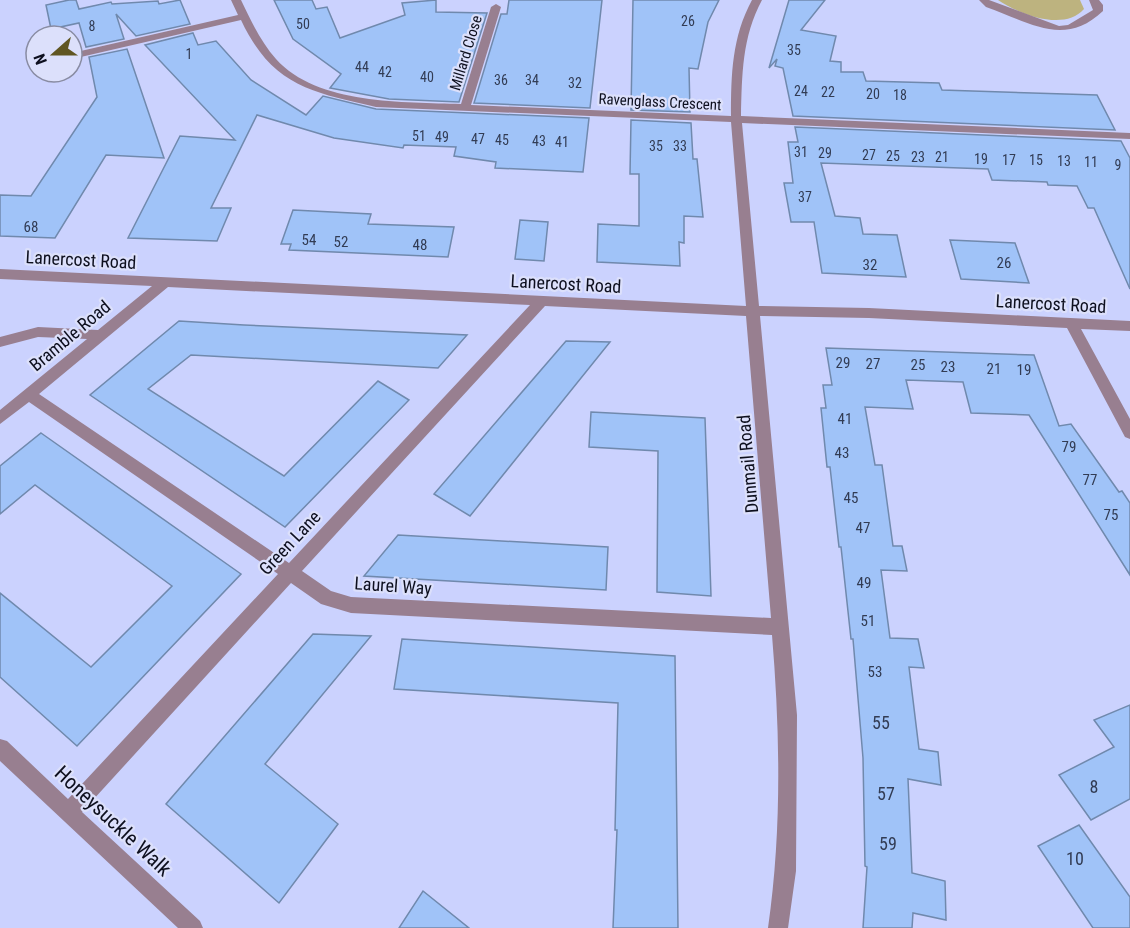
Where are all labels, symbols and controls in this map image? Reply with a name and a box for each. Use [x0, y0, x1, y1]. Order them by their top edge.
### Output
street label: Millard Close [446, 13, 486, 93]
house number: 26 [681, 13, 695, 29]
house number: 50 [296, 16, 310, 32]
house number: 8 [89, 18, 96, 34]
north arrow [24, 24, 84, 84]
house number: 35 [787, 42, 801, 58]
house number: 1 [186, 46, 192, 62]
text: N [30, 51, 51, 67]
house number: 44 [355, 59, 369, 75]
house number: 42 [378, 64, 392, 80]
house number: 40 [420, 69, 434, 85]
house number: 36 [494, 72, 508, 88]
house number: 34 [525, 72, 539, 88]
house number: 32 [568, 75, 582, 91]
house number: 24 [794, 83, 808, 99]
house number: 22 [821, 84, 835, 100]
house number: 20 [866, 86, 880, 102]
house number: 18 [893, 87, 907, 103]
street label: Ravenglass Crescent [598, 90, 722, 114]
house number: 51 [412, 128, 426, 144]
house number: 49 [435, 129, 449, 145]
house number: 47 [471, 131, 485, 147]
house number: 45 [495, 132, 509, 148]
house number: 43 [532, 133, 546, 149]
house number: 41 [555, 134, 569, 150]
house number: 35 [649, 138, 663, 154]
house number: 33 [673, 138, 687, 154]
house number: 31 [794, 144, 808, 160]
house number: 29 [818, 145, 832, 161]
house number: 27 [862, 147, 876, 163]
house number: 25 [886, 148, 900, 164]
house number: 23 [911, 149, 925, 165]
house number: 21 [935, 149, 949, 165]
house number: 19 [974, 151, 988, 167]
house number: 17 [1002, 152, 1016, 168]
house number: 15 [1029, 152, 1043, 168]
house number: 13 [1057, 153, 1071, 169]
house number: 11 [1084, 154, 1098, 170]
house number: 9 [1115, 157, 1121, 173]
house number: 37 [798, 189, 812, 205]
house number: 68 [24, 218, 38, 236]
house number: 54 [302, 231, 316, 249]
house number: 52 [334, 233, 348, 251]
house number: 48 [413, 236, 427, 254]
street label: Lanercost Road [25, 246, 137, 273]
house number: 26 [997, 254, 1011, 272]
house number: 32 [863, 256, 877, 274]
street label: Lanercost Road [510, 270, 622, 297]
street label: Lanercost Road [995, 290, 1107, 317]
street label: Bramble Road [25, 296, 114, 375]
house number: 29 [836, 354, 850, 372]
house number: 27 [866, 355, 880, 373]
house number: 25 [911, 356, 925, 374]
house number: 23 [941, 358, 955, 376]
house number: 21 [987, 360, 1001, 378]
house number: 19 [1017, 361, 1031, 379]
house number: 41 [838, 410, 852, 428]
street label: Dunmail Road [733, 414, 762, 514]
house number: 79 [1062, 438, 1076, 456]
house number: 43 [835, 444, 849, 462]
house number: 77 [1083, 471, 1097, 489]
house number: 45 [844, 489, 858, 507]
street label: Green Lane [255, 506, 325, 579]
house number: 75 [1104, 506, 1118, 524]
house number: 47 [856, 519, 870, 537]
street label: Laurel Way [354, 572, 433, 599]
house number: 49 [857, 574, 871, 592]
house number: 51 [861, 612, 875, 630]
house number: 53 [868, 663, 882, 681]
house number: 55 [872, 712, 890, 733]
street label: Honeysuckle Walk [50, 761, 177, 881]
house number: 8 [1090, 776, 1098, 797]
house number: 57 [877, 783, 895, 804]
house number: 59 [879, 833, 897, 854]
house number: 10 [1066, 848, 1084, 869]

